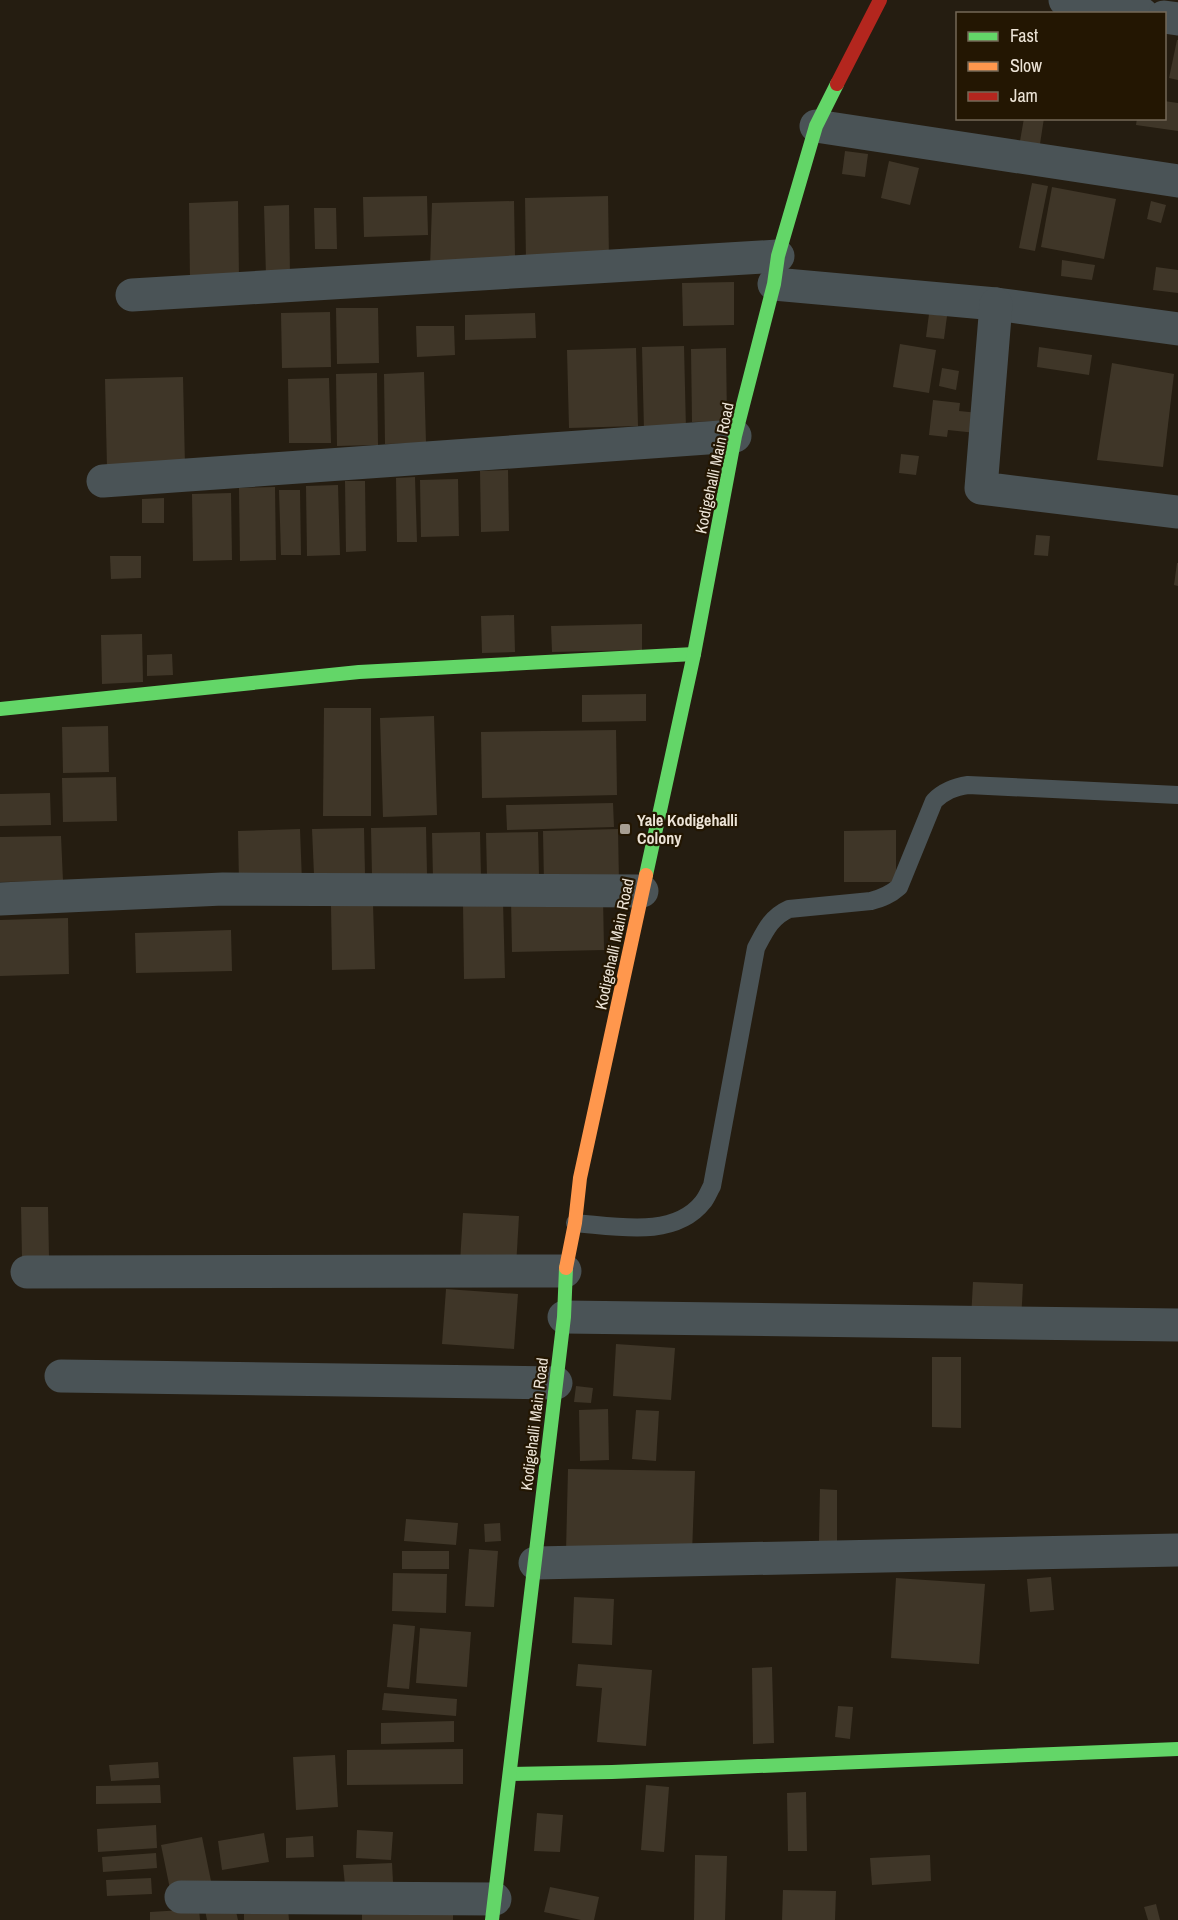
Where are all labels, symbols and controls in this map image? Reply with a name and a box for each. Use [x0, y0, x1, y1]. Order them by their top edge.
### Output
legend [956, 12, 1166, 120]
text: Fast [1010, 23, 1038, 48]
text: Slow [1010, 53, 1042, 78]
text: Jam [1010, 83, 1038, 108]
street label: Kodigehalli Main Road [689, 400, 739, 536]
place label: Yale Kodigehalli Colony [637, 809, 738, 849]
marker: Yale Kodigehalli Colony [618, 822, 632, 836]
street label: Kodigehalli Main Road [589, 876, 639, 1012]
street label: Kodigehalli Main Road [515, 1356, 553, 1492]

